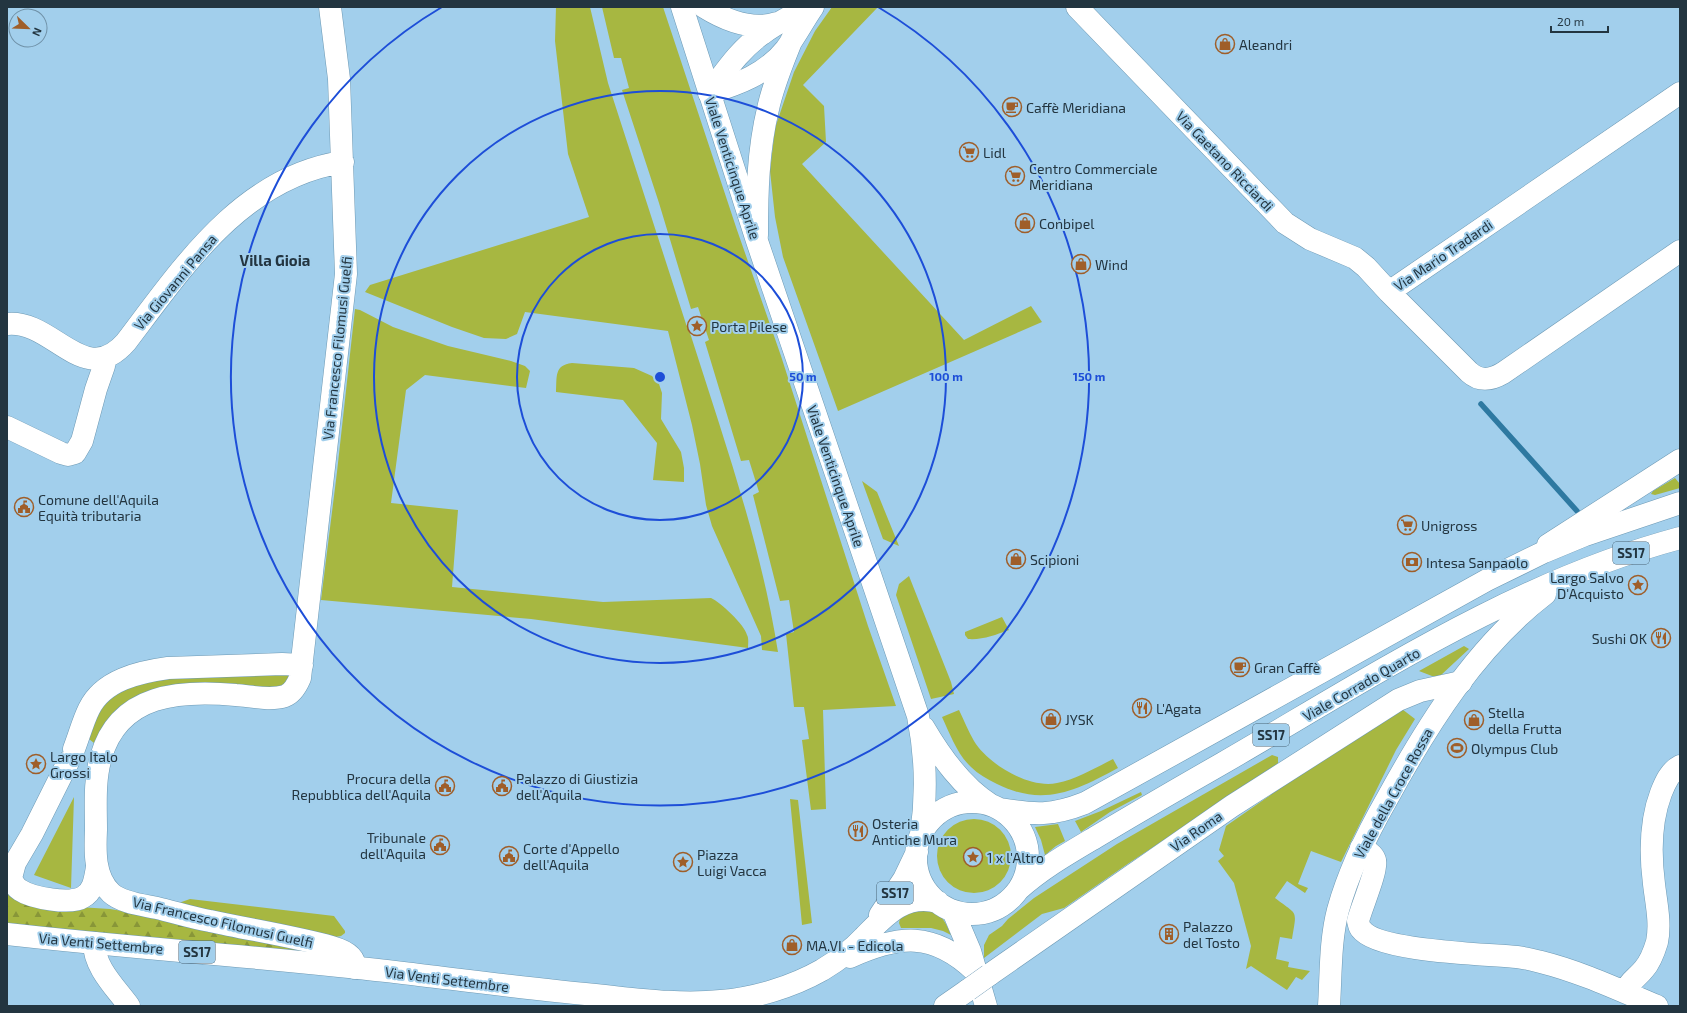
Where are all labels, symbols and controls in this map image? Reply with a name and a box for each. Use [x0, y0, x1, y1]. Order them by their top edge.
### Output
north arrow [8, 8, 48, 48]
scale bar [1551, 8, 1608, 34]
text: 20 m [1557, 14, 1584, 28]
text: N [30, 26, 45, 38]
shop icon: Aleandri [1214, 33, 1236, 55]
place label: Aleandri [1239, 36, 1292, 53]
street label: Viale Venticinque Aprile [702, 95, 764, 241]
cafe icon: Caffè Meridiana [1001, 96, 1023, 118]
place label: Caffè Meridiana [1026, 99, 1126, 116]
street label: Via Gaetano Ricciardi [1173, 107, 1277, 215]
supermarket icon: Lidl [958, 141, 980, 163]
place label: Lidl [983, 144, 1007, 161]
place label: Centro Commerciale Meridiana [1029, 160, 1158, 193]
supermarket icon: Centro Commerciale Meridiana [1004, 165, 1026, 187]
shop icon: Conbipel [1014, 212, 1036, 234]
place label: Conbipel [1039, 215, 1095, 232]
street label: Via Mario Tradardi [1390, 216, 1496, 294]
street label: Via Giovanni Pansa [130, 231, 220, 333]
district label: Villa Gioia [240, 251, 310, 269]
shop icon: Wind [1070, 253, 1092, 275]
street label: Via Francesco Filomusi Guelfi [319, 255, 355, 441]
place label: Wind [1095, 256, 1128, 273]
place icon: Porta Pilese [686, 315, 708, 337]
place label: Porta Pilese [711, 318, 787, 335]
text: 50 m [789, 369, 817, 383]
text: 100 m [929, 369, 963, 383]
text: 150 m [1073, 369, 1105, 383]
centre of rings [653, 370, 667, 384]
street label: Viale Venticinque Aprile [804, 403, 868, 549]
place label: Comune dell'Aquila Equità tributaria [38, 491, 159, 524]
public building icon: Comune dell'Aquila Equità tributaria [13, 496, 35, 518]
supermarket icon: Unigross [1396, 514, 1418, 536]
place label: Unigross [1421, 517, 1477, 534]
road number: SS17 [1613, 542, 1649, 564]
shop icon: Scipioni [1005, 548, 1027, 570]
place label: Scipioni [1030, 551, 1079, 568]
bank icon: Intesa Sanpaolo [1401, 551, 1423, 573]
place label: Intesa Sanpaolo [1426, 554, 1528, 571]
place label: Largo Salvo D'Acquisto [1550, 569, 1624, 602]
place icon: Largo Salvo D'Acquisto [1627, 574, 1649, 596]
restaurant icon: Sushi OK [1650, 627, 1672, 649]
place label: Sushi OK [1592, 630, 1648, 647]
street label: Viale Corrado Quarto [1299, 644, 1423, 724]
cafe icon: Gran Caffè [1229, 656, 1251, 678]
place label: Gran Caffè [1254, 659, 1320, 676]
restaurant icon: L'Agata [1131, 697, 1153, 719]
place label: L'Agata [1156, 700, 1202, 717]
place label: Stella della Frutta [1488, 704, 1562, 737]
shop icon: JYSK [1040, 708, 1062, 730]
shop icon: Stella della Frutta [1463, 709, 1485, 731]
place label: JYSK [1065, 711, 1095, 728]
road number: SS17 [1253, 724, 1289, 746]
street label: Viale della Croce Rossa [1350, 725, 1436, 861]
sports icon: Olympus Club [1446, 737, 1468, 759]
place label: Olympus Club [1471, 740, 1558, 757]
place label: Largo Italo Grossi [50, 748, 118, 781]
place icon: Largo Italo Grossi [25, 753, 47, 775]
place label: Procura della Repubblica dell'Aquila [292, 770, 431, 803]
place label: Palazzo di Giustizia dell'Aquila [516, 770, 638, 803]
public building icon: Procura della Repubblica dell'Aquila [434, 775, 456, 797]
public building icon: Palazzo di Giustizia dell'Aquila [491, 775, 513, 797]
street label: Via Roma [1167, 807, 1225, 855]
place label: Osteria Antiche Mura [872, 815, 957, 848]
restaurant icon: Osteria Antiche Mura [847, 820, 869, 842]
place label: Tribunale dell'Aquila [360, 829, 426, 862]
public building icon: Tribunale dell'Aquila [429, 834, 451, 856]
place label: Corte d'Appello dell'Aquila [523, 840, 620, 873]
public building icon: Corte d'Appello dell'Aquila [498, 845, 520, 867]
place label: Piazza Luigi Vacca [697, 846, 767, 879]
place icon: 1 x l'Altro [962, 846, 984, 868]
place label: 1 x l'Altro [987, 849, 1044, 866]
place icon: Piazza Luigi Vacca [672, 851, 694, 873]
road number: SS17 [877, 882, 913, 904]
street label: Via Francesco Filomusi Guelfi [131, 893, 315, 951]
place label: Palazzo del Tosto [1183, 918, 1240, 951]
building icon: Palazzo del Tosto [1158, 923, 1180, 945]
street label: Via Venti Settembre [38, 929, 164, 957]
shop icon: MA.VI. - Edicola [781, 934, 803, 956]
place label: MA.VI. - Edicola [806, 937, 903, 954]
road number: SS17 [179, 941, 215, 963]
street label: Via Venti Settembre [384, 963, 510, 995]

